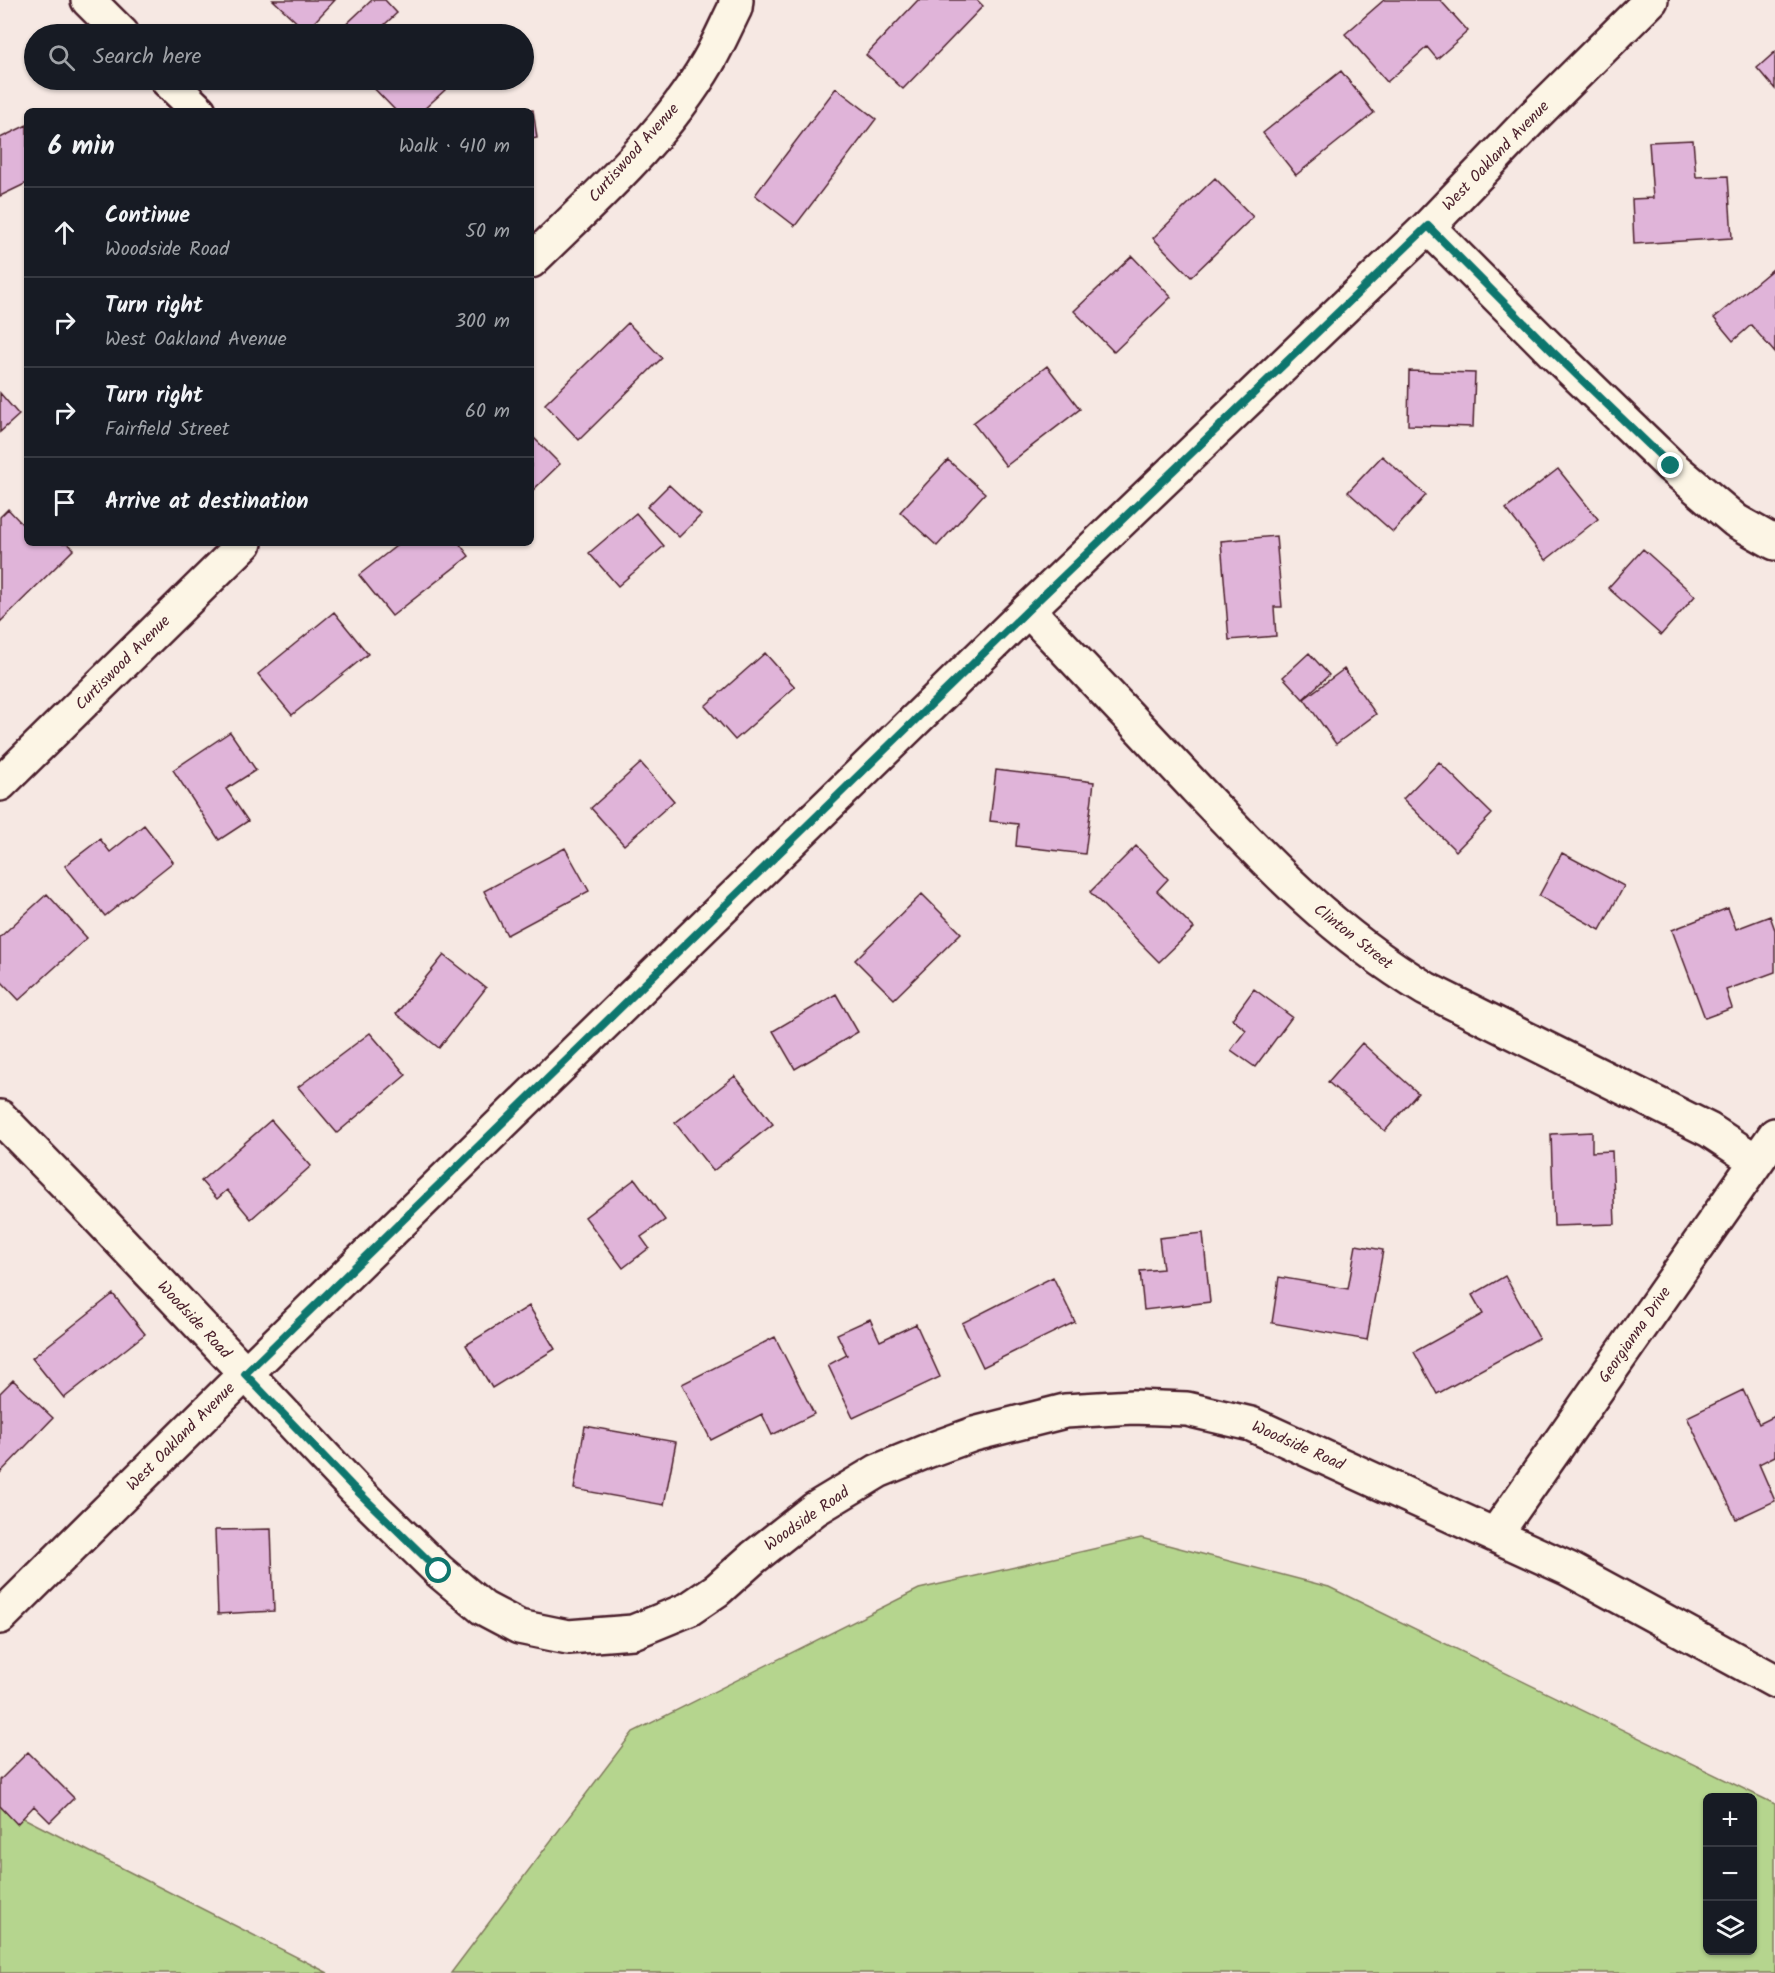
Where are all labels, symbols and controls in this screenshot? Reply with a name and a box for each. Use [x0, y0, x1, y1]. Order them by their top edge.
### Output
search box [24, 24, 534, 90]
text: Search here [93, 40, 201, 75]
icon: search [45, 41, 78, 74]
street label: West Oakland Avenue [1436, 95, 1556, 217]
street label: Curtiswood Avenue [582, 98, 686, 208]
text: 6 min [48, 126, 115, 168]
text: Walk · 410 m [399, 131, 510, 163]
text: Continue [105, 199, 190, 234]
icon: ahead [48, 216, 81, 249]
text: 50 m [465, 216, 510, 248]
text: Woodside Road [105, 234, 229, 266]
text: Turn right [105, 289, 203, 324]
icon: right [48, 306, 81, 339]
text: 300 m [455, 306, 510, 338]
text: West Oakland Avenue [105, 324, 287, 356]
text: Turn right [105, 379, 203, 414]
icon: right [48, 396, 81, 429]
text: 60 m [465, 396, 510, 428]
text: Fairfield Street [105, 414, 229, 446]
route end [1657, 452, 1683, 478]
text: Arrive at destination [105, 485, 308, 520]
icon: arrive [48, 486, 81, 519]
street label: Curtiswood Avenue [70, 610, 176, 716]
street label: Clinton Street [1308, 898, 1399, 977]
street label: Woodside Road [151, 1275, 238, 1366]
street label: Georgianna Drive [1592, 1282, 1678, 1388]
street label: West Oakland Avenue [121, 1377, 241, 1497]
street label: Woodside Road [1248, 1414, 1349, 1478]
street label: Woodside Road [759, 1480, 856, 1558]
route start [425, 1557, 451, 1583]
map controls [1703, 1793, 1757, 1955]
button: + [1703, 1793, 1757, 1847]
button: − [1703, 1847, 1757, 1901]
button: layers [1703, 1901, 1757, 1955]

